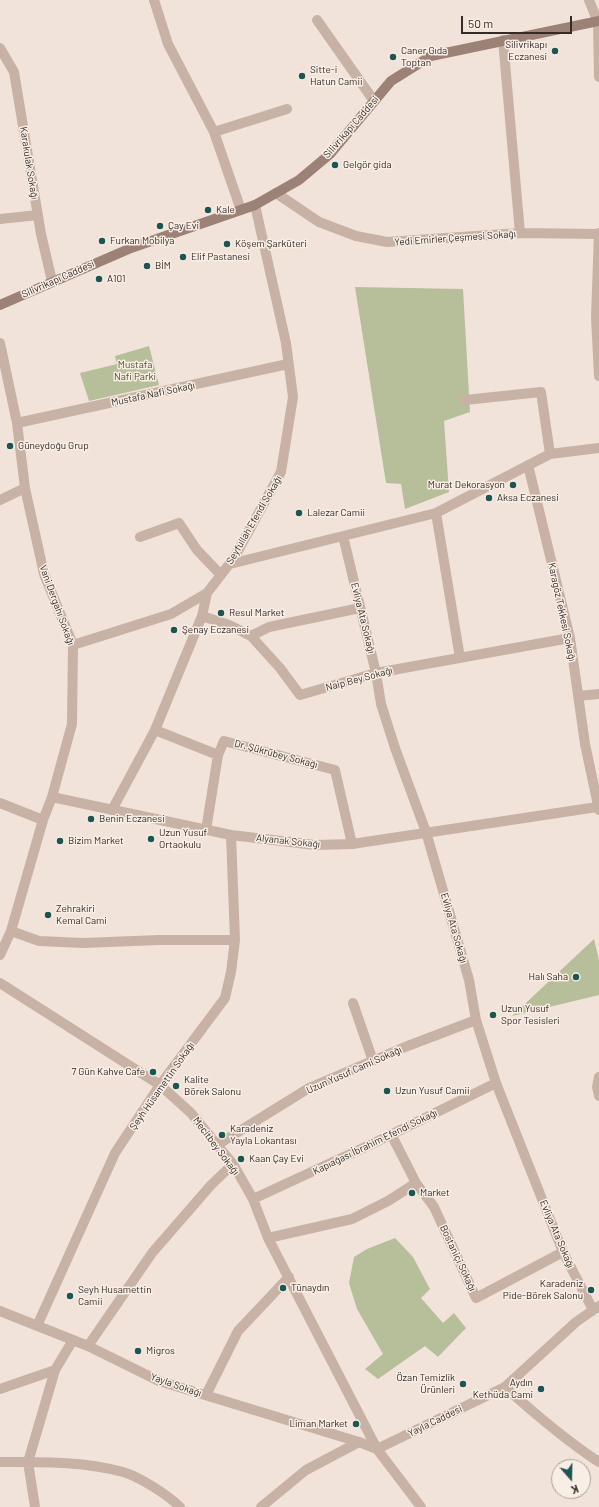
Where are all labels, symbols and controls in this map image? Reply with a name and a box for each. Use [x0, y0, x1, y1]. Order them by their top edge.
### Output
scale bar [463, 8, 574, 34]
text: 50 m [468, 16, 493, 30]
place label: Silivrikapı Eczanesi [505, 39, 547, 62]
place label: Caner Gıda Toptan [401, 45, 447, 68]
marker: Silivrikapı Eczanesi [550, 46, 560, 56]
marker: Caner Gıda Toptan [388, 52, 398, 62]
place label: Sitte-i Hatun Camii [310, 64, 362, 88]
marker: Sitte-i Hatun Camii [297, 71, 307, 81]
street label: Silivrikapı Caddesi [321, 93, 381, 161]
street label: Karakulak Sokağı [17, 126, 41, 200]
place label: Gelgör gida [343, 159, 392, 171]
marker: Gelgör gida [330, 160, 340, 170]
place label: Kale [216, 204, 235, 216]
marker: Kale [203, 205, 213, 215]
place label: Çay Evi [168, 220, 199, 232]
marker: Çay Evi [155, 221, 165, 231]
street label: Yedi Emirler Çeşmesi Sokağı [394, 228, 516, 248]
place label: Furkan Mobilya [110, 235, 174, 247]
marker: Furkan Mobilya [97, 236, 107, 246]
place label: Köşem Şarküteri [235, 238, 307, 250]
marker: Köşem Şarküteri [222, 239, 232, 249]
place label: Elif Pastanesi [191, 251, 250, 263]
marker: Elif Pastanesi [178, 252, 188, 262]
street label: Silivrikapı Caddesi [20, 258, 96, 300]
place label: BİM [155, 260, 171, 272]
marker: BİM [142, 261, 152, 271]
place label: A101 [107, 273, 125, 285]
marker: A101 [94, 274, 104, 284]
park label: Mustafa Nafi Parki [114, 359, 156, 382]
street label: Mustafa Nafi Sokağı [110, 379, 196, 409]
place label: Güneydoğu Grup [18, 440, 89, 452]
marker: Güneydoğu Grup [5, 441, 15, 451]
street label: Seyfullah Efendi Sokağı [224, 474, 284, 566]
place label: Murat Dekorasyon [428, 479, 505, 491]
marker: Murat Dekorasyon [508, 480, 518, 490]
place label: Aksa Eczanesi [497, 492, 559, 504]
marker: Aksa Eczanesi [484, 493, 494, 503]
place label: Lalezar Camii [307, 507, 365, 519]
marker: Lalezar Camii [294, 508, 304, 518]
street label: Karagöz Tekkesi Sokağı [546, 562, 578, 662]
street label: Vani Dergahı Sokağı [37, 563, 77, 647]
street label: Evliya Ata Sokağı [348, 581, 378, 655]
place label: Resul Market [229, 607, 284, 619]
marker: Resul Market [216, 608, 226, 618]
place label: Şenay Eczanesi [182, 624, 249, 636]
marker: Şenay Eczanesi [169, 625, 179, 635]
street label: Naip Bey Sokağı [324, 664, 394, 694]
street label: Dr. Şükrübey Sokağı [233, 737, 319, 771]
place label: Benin Eczanesi [99, 813, 165, 825]
marker: Benin Eczanesi [86, 814, 96, 824]
place label: Uzun Yusuf Ortaokulu [159, 827, 207, 850]
street label: Alyanak Sokağı [255, 832, 321, 850]
marker: Uzun Yusuf Ortaokulu [146, 834, 156, 844]
place label: Bizim Market [68, 835, 124, 847]
marker: Bizim Market [55, 836, 65, 846]
street label: Evliya Ata Sokağı [438, 891, 470, 965]
place label: Zehrakiri Kemal Cami [56, 903, 107, 926]
marker: Zehrakiri Kemal Cami [43, 910, 53, 920]
place label: Halı Saha [529, 971, 568, 983]
marker: Halı Saha [571, 972, 581, 982]
place label: Uzun Yusuf Spor Tesisleri [501, 1003, 560, 1026]
marker: Uzun Yusuf Spor Tesisleri [488, 1010, 498, 1020]
street label: Şeyh Hüsamettin Sokağı [127, 1040, 197, 1132]
street label: Uzun Yusuf Cami Sokağı [305, 1044, 403, 1096]
place label: 7 Gün Kahve Cafe [71, 1066, 145, 1078]
marker: 7 Gün Kahve Cafe [148, 1067, 158, 1077]
place label: Kalite Börek Salonu [184, 1074, 241, 1098]
marker: Kalite Börek Salonu [171, 1081, 181, 1091]
place label: Uzun Yusuf Camii [395, 1085, 470, 1097]
marker: Uzun Yusuf Camii [382, 1086, 392, 1096]
street label: Kapıağası İbrahim Efendi Sokağı [311, 1107, 439, 1177]
street label: Meсitbey Sokağı [190, 1115, 242, 1177]
place label: Karadeniz Yayla Lokantası [230, 1123, 297, 1146]
marker: Karadeniz Yayla Lokantası [217, 1130, 227, 1140]
place label: Kaan Çay Evi [249, 1153, 304, 1165]
marker: Kaan Çay Evi [236, 1154, 246, 1164]
place label: Market [420, 1187, 450, 1199]
marker: Market [407, 1188, 417, 1198]
street label: Evliya Ata Sokağı [537, 1198, 577, 1270]
street label: Bostaniçi Sokağı [437, 1223, 479, 1293]
place label: Karadeniz Pide-Börek Salonu [503, 1278, 583, 1302]
place label: Tünaydın [291, 1282, 329, 1294]
marker: Tünaydın [278, 1283, 288, 1293]
place label: Seyh Husamettin Camii [78, 1284, 152, 1308]
marker: Karadeniz Pide-Börek Salonu [586, 1285, 596, 1295]
marker: Seyh Husamettin Camii [65, 1291, 75, 1301]
place label: Migros [146, 1345, 175, 1357]
marker: Migros [133, 1346, 143, 1356]
street label: Yayla Sokağı [149, 1371, 203, 1399]
place label: Özan Temizlik Ürünleri [396, 1372, 455, 1396]
place label: Aydın Kethüda Cami [473, 1377, 533, 1400]
marker: Özan Temizlik Ürünleri [458, 1379, 468, 1389]
marker: Aydın Kethüda Cami [536, 1384, 546, 1394]
street label: Yayla Caddesi [406, 1403, 464, 1439]
place label: Liman Market [289, 1418, 348, 1430]
marker: Liman Market [351, 1419, 361, 1429]
north arrow [551, 1459, 591, 1499]
text: K [569, 1483, 580, 1497]

